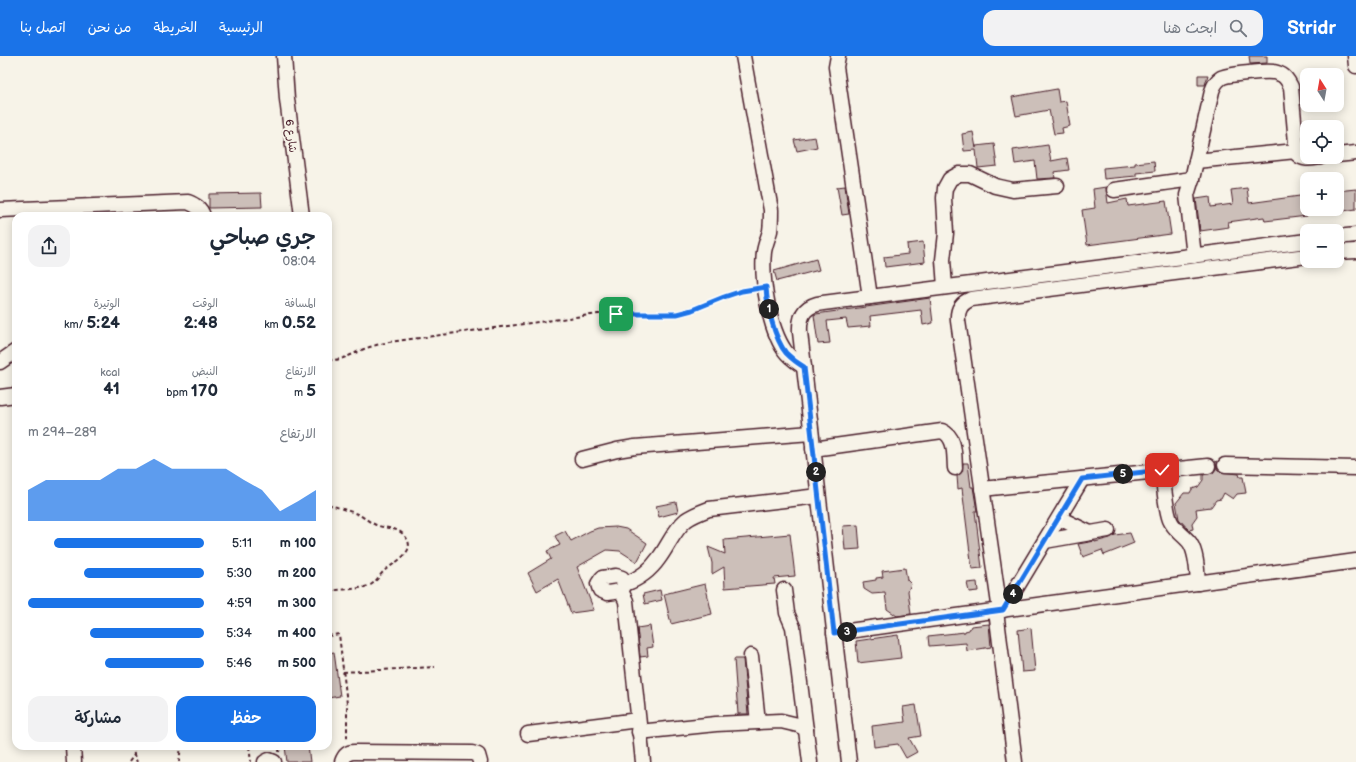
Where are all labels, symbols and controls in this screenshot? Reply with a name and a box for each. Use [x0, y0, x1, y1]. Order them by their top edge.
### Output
search box [983, 10, 1263, 46]
icon: search [1227, 17, 1249, 39]
text: Stridr [1287, 17, 1336, 40]
text: اتصل بنا [20, 19, 66, 36]
text: من نحن [88, 19, 131, 36]
text: الخريطة [153, 19, 197, 36]
text: الرئيسية [219, 19, 263, 36]
text: ابحث هنا [1163, 19, 1217, 38]
north arrow [1300, 68, 1344, 112]
map controls [1300, 68, 1344, 268]
street label: شارع 6 [281, 119, 299, 154]
button: locate [1300, 120, 1344, 164]
button: + [1300, 172, 1344, 216]
text: جري صباحي [209, 224, 316, 251]
button: − [1300, 224, 1344, 268]
button: share [28, 225, 70, 267]
text: 08:04 [283, 253, 316, 269]
text: الوتيرة [93, 297, 120, 310]
text: الوقت [192, 297, 218, 310]
text: المسافة [285, 297, 316, 310]
pin [599, 297, 633, 331]
pin: 1 [759, 299, 779, 319]
text: 1 [767, 302, 771, 315]
icon: arrive [605, 303, 627, 325]
text: 5:24 [87, 313, 120, 333]
text: 2:48 [184, 313, 218, 333]
text: 0.52 [282, 313, 316, 333]
text: /km [64, 318, 87, 331]
text: km [264, 318, 282, 331]
text: النبض [192, 365, 218, 378]
text: الارتفاع [285, 365, 316, 378]
text: kcal [100, 366, 120, 379]
text: 41 [103, 379, 120, 399]
text: 170 [191, 381, 218, 401]
text: 5 [306, 381, 316, 401]
text: bpm [166, 386, 191, 399]
text: m [294, 386, 306, 399]
text: 289–294 m [28, 424, 97, 440]
text: الارتفاع [280, 426, 316, 442]
pin [1145, 453, 1179, 487]
icon: check [1151, 459, 1173, 481]
pin: 2 [806, 462, 826, 482]
pin: 5 [1113, 464, 1133, 484]
text: 2 [813, 465, 819, 478]
text: 5 [1120, 467, 1126, 480]
text: 5:11 [232, 535, 252, 551]
text: 100 m [280, 535, 316, 551]
text: 5:30 [226, 565, 252, 581]
text: 200 m [278, 565, 316, 581]
pin: 4 [1003, 584, 1023, 604]
text: 4 [1010, 587, 1016, 600]
text: 4:59 [226, 595, 252, 611]
text: 300 m [278, 595, 316, 611]
pin: 3 [837, 622, 857, 642]
text: 5:34 [226, 625, 252, 641]
text: 400 m [278, 625, 316, 641]
text: 3 [844, 625, 850, 638]
text: 5:46 [226, 655, 252, 671]
text: 500 m [278, 655, 316, 671]
button: مشاركة [28, 696, 168, 742]
button: حفظ [176, 696, 316, 742]

